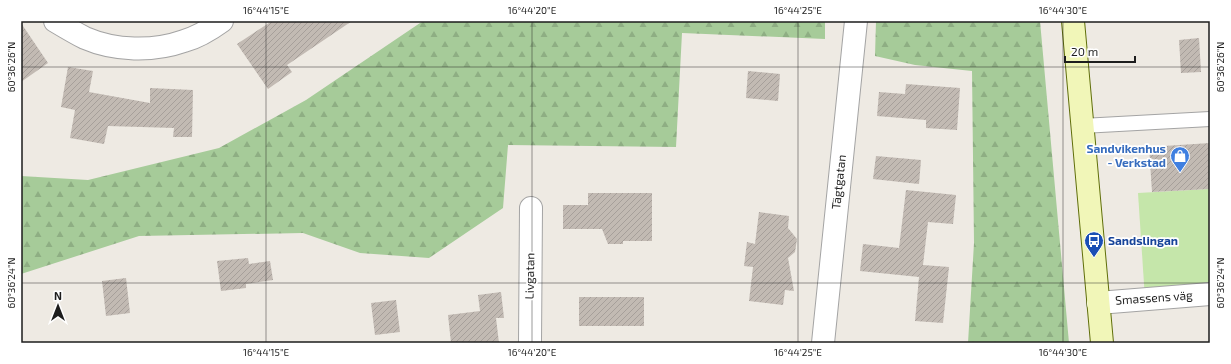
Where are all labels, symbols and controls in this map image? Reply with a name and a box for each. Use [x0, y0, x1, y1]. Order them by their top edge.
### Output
text: 16°44'15"E [243, 4, 289, 16]
text: 16°44'20"E [508, 4, 557, 16]
text: 16°44'25"E [774, 4, 822, 16]
text: 16°44'30"E [1039, 4, 1088, 16]
scale bar [1065, 38, 1135, 64]
text: 60°36'26"N [5, 42, 17, 92]
text: 60°36'26"N [1214, 42, 1226, 92]
text: 20 m [1071, 44, 1098, 58]
place label: Sandvikenhus - Verkstad [1086, 141, 1166, 169]
shop icon: Sandvikenhus - Verkstad [1169, 145, 1191, 173]
street label: Tägtgatan [828, 154, 848, 210]
bus stop icon: Sandslingan [1083, 230, 1105, 258]
place label: Sandslingan [1108, 233, 1178, 247]
street label: Livgatan [522, 252, 536, 300]
text: 60°36'24"N [5, 257, 17, 309]
text: 60°36'24"N [1214, 257, 1226, 309]
north arrow [38, 286, 78, 326]
street label: Smassens väg [1115, 287, 1193, 307]
text: N [54, 289, 62, 302]
text: 16°44'15"E [243, 346, 289, 358]
text: 16°44'20"E [508, 346, 557, 358]
text: 16°44'25"E [774, 346, 822, 358]
text: 16°44'30"E [1039, 346, 1088, 358]

